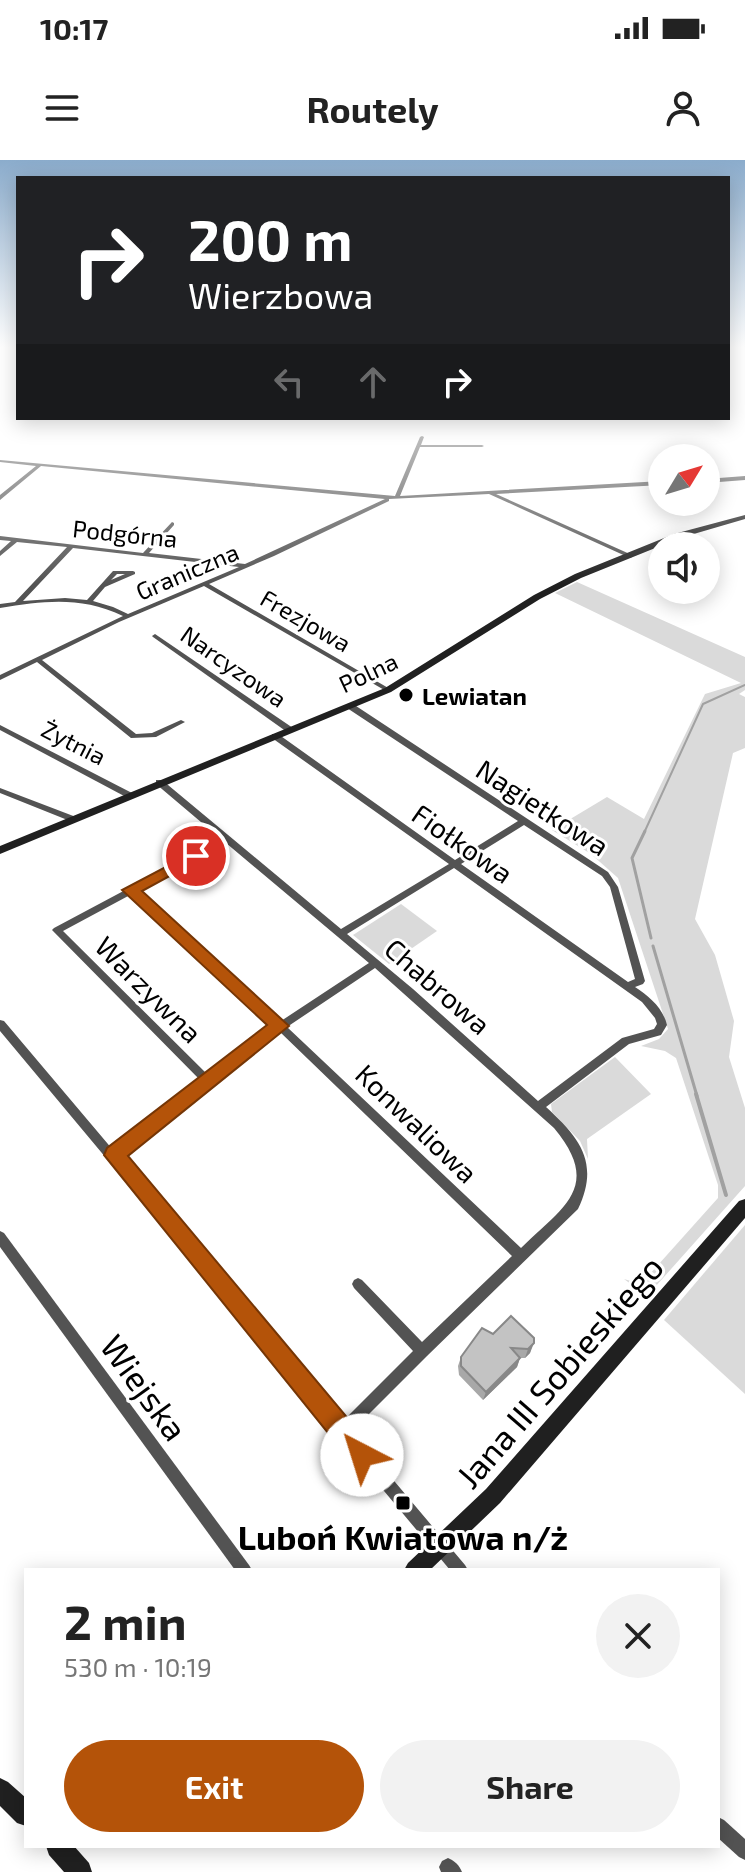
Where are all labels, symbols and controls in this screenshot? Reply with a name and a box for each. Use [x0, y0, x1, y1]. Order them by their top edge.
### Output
text: 10:17 [40, 10, 108, 46]
icon: menu [40, 86, 84, 130]
icon: person [661, 86, 705, 130]
text: Routely [306, 87, 439, 130]
text: 200 m [188, 205, 353, 272]
icon: right [56, 208, 160, 312]
text: Wierzbowa [188, 273, 373, 316]
icon: left [267, 360, 311, 404]
icon: ahead [351, 360, 395, 404]
icon: right [435, 360, 479, 404]
north arrow [648, 444, 720, 516]
map controls [648, 444, 720, 604]
street label: Podgórna [71, 513, 179, 553]
button: sound [648, 532, 720, 604]
street label: Graniczna [131, 536, 243, 606]
street label: Frezjowa [256, 583, 356, 657]
street label: Narcyzowa [176, 619, 292, 713]
street label: Polna [334, 646, 402, 698]
place label: Lewiatan [422, 681, 527, 710]
marker: Lewiatan [397, 686, 415, 704]
street label: Żytnia [37, 714, 111, 770]
street label: Nagietkowa [470, 752, 616, 862]
street label: Fiołkowa [406, 796, 520, 890]
pin [162, 822, 230, 890]
icon: arrive [174, 834, 218, 878]
street label: Warzywna [89, 929, 209, 1049]
street label: Chabrowa [378, 931, 498, 1041]
street label: Konwaliowa [349, 1057, 485, 1189]
street label: Jana III Sobieskiego [447, 1246, 671, 1496]
street label: Wiejska [93, 1326, 197, 1448]
position arrow [320, 1413, 404, 1497]
marker: Luboń Kwiatowa n/ż [394, 1494, 412, 1512]
place label: Luboń Kwiatowa n/ż [238, 1516, 568, 1557]
text: 2 min [64, 1592, 187, 1650]
button: close [596, 1594, 680, 1678]
text: 530 m · 10:19 [64, 1651, 212, 1682]
button: Exit [64, 1740, 364, 1832]
button: Share [380, 1740, 680, 1832]

